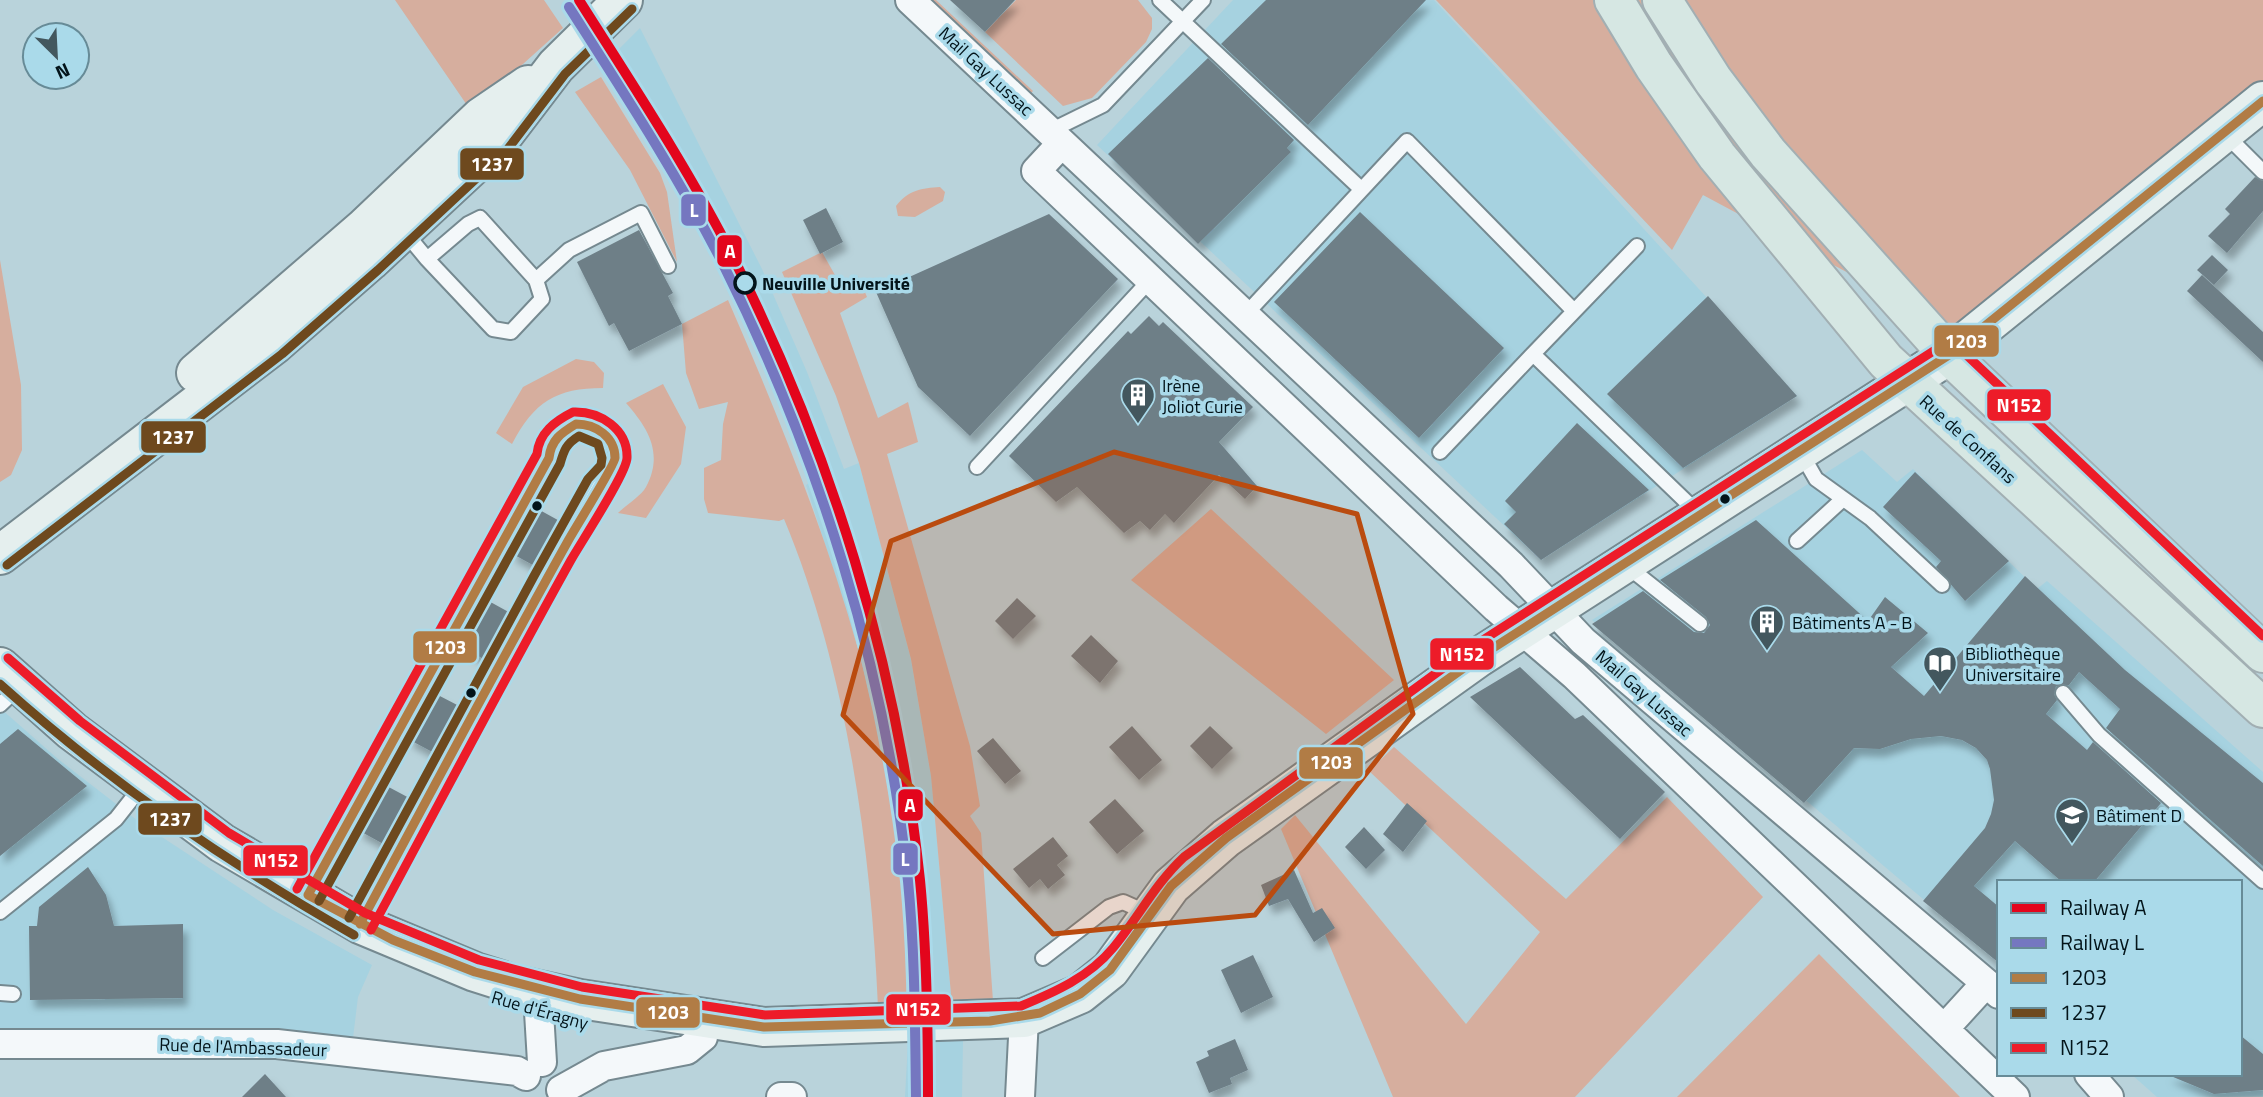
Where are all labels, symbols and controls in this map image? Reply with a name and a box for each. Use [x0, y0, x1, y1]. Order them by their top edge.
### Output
street label: Mail Gay Lussac [933, 20, 1039, 122]
north arrow [21, 21, 91, 91]
text: N [51, 56, 75, 88]
line badge: 1237 [459, 147, 525, 181]
text: 1237 [471, 149, 513, 178]
line badge: L [680, 193, 707, 227]
text: L [690, 195, 699, 224]
line badge: A [716, 234, 743, 268]
text: A [724, 236, 736, 265]
place label: Neuville Université [762, 270, 910, 297]
marker: Neuville Université [734, 272, 756, 294]
line badge: 1203 [1933, 324, 2000, 358]
text: 1203 [1945, 326, 1987, 355]
place label: Irène Joliot Curie [1162, 372, 1243, 420]
building icon: Irène Joliot Curie [1119, 376, 1157, 425]
street label: Rue de Conflans [1914, 388, 2022, 490]
line badge: N152 [1986, 388, 2052, 422]
text: N152 [1996, 390, 2042, 419]
line badge: 1237 [140, 420, 207, 454]
text: 1237 [152, 422, 194, 451]
unlabelled marker [1718, 492, 1732, 506]
unlabelled marker [530, 499, 544, 513]
building icon: Bâtiments A - B [1748, 603, 1786, 652]
place label: Bâtiments A - B [1792, 609, 1912, 636]
line badge: 1203 [412, 630, 478, 664]
text: 1203 [424, 632, 466, 661]
line badge: N152 [1429, 637, 1495, 671]
text: N152 [1439, 639, 1485, 668]
place label: Bibliothèque Universitaire [1965, 640, 2061, 688]
street label: Mail Gay Lussac [1590, 643, 1698, 743]
library icon: Bibliothèque Universitaire [1921, 644, 1959, 693]
unlabelled marker [464, 686, 478, 700]
line badge: 1203 [1298, 746, 1364, 780]
text: 1203 [1310, 747, 1352, 776]
line badge: A [897, 788, 924, 822]
text: A [904, 790, 916, 819]
school or university icon: Bâtiment D [2053, 796, 2091, 845]
line badge: 1237 [137, 802, 203, 836]
place label: Bâtiment D [2096, 802, 2182, 829]
text: 1237 [149, 804, 191, 833]
line badge: L [892, 842, 919, 876]
line badge: N152 [242, 844, 309, 877]
text: L [901, 844, 910, 873]
text: N152 [253, 845, 299, 874]
legend [1997, 880, 2242, 1076]
text: Railway A [2060, 891, 2147, 923]
text: Railway L [2060, 926, 2144, 958]
text: 1203 [2060, 961, 2107, 993]
street label: Rue d'Éragny [488, 983, 592, 1037]
line badge: N152 [885, 993, 952, 1026]
text: N152 [895, 994, 941, 1023]
line badge: 1203 [635, 996, 701, 1029]
text: 1237 [2060, 996, 2107, 1028]
text: 1203 [647, 997, 689, 1026]
street label: Rue de l'Ambassadeur [159, 1031, 327, 1063]
text: N152 [2060, 1031, 2109, 1063]

